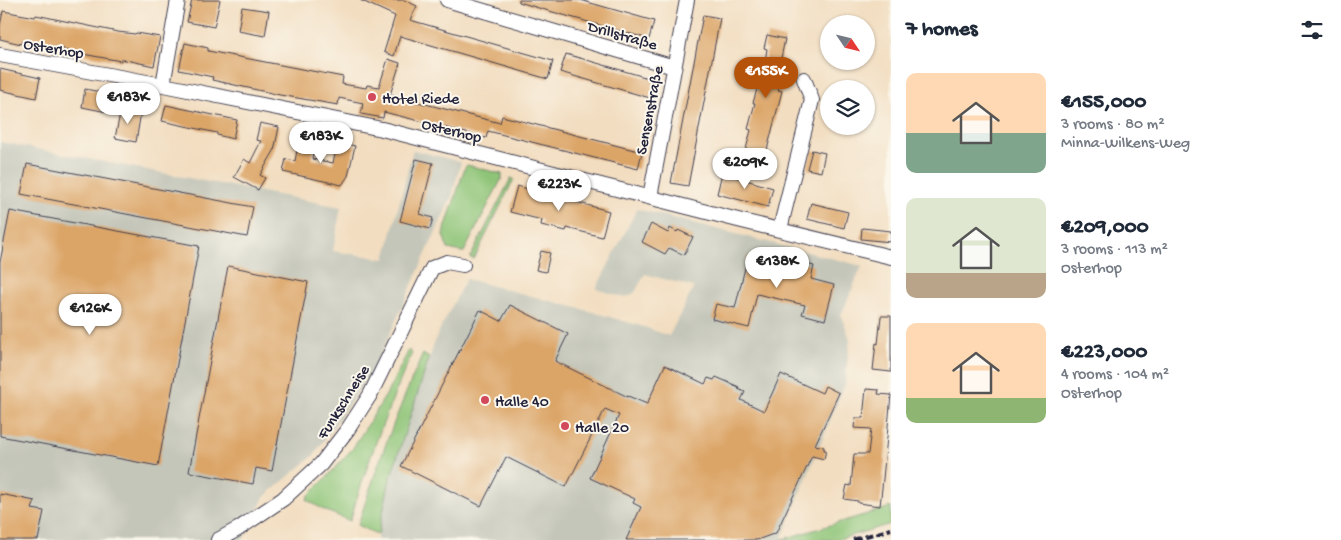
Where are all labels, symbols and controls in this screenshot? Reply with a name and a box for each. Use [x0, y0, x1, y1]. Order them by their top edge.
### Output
north arrow [820, 15, 875, 70]
map controls [820, 15, 875, 135]
icon: filters [1298, 16, 1326, 44]
street label: Drillstraße [584, 18, 660, 57]
text: 7 homes [906, 18, 978, 43]
street label: Osterhop [22, 36, 85, 65]
pin: €155K [731, 56, 801, 99]
text: €155K [745, 63, 787, 82]
street label: Sensenstraße [634, 64, 669, 157]
button: layers [820, 80, 875, 135]
pin: €183K [93, 82, 163, 125]
text: €183K [107, 89, 149, 108]
marker: Hotel Riede [366, 91, 378, 103]
place label: Hotel Riede [382, 91, 460, 110]
text: €155,000 [1061, 91, 1146, 116]
icon: home [946, 93, 1006, 153]
street label: Osterhop [419, 116, 483, 149]
text: 3 rooms · 80 m² [1061, 116, 1165, 135]
pin: €183K [286, 121, 356, 164]
text: €183K [300, 128, 342, 147]
text: Minna-Wilkens-Weg [1061, 135, 1190, 154]
pin: €209K [710, 148, 780, 190]
text: €209K [723, 154, 767, 173]
pin: €223K [524, 170, 594, 212]
text: €223K [538, 176, 580, 195]
text: €209,000 [1061, 216, 1149, 241]
icon: home [946, 218, 1006, 278]
text: 3 rooms · 113 m² [1061, 241, 1168, 260]
pin: €138K [742, 246, 812, 289]
text: €138K [756, 253, 798, 272]
text: Osterhop [1061, 260, 1122, 279]
pin: €126K [55, 294, 125, 336]
text: €126K [70, 300, 110, 319]
text: €223,000 [1061, 341, 1147, 366]
icon: home [946, 343, 1006, 403]
street label: Funkschneise [314, 362, 376, 444]
text: 4 rooms · 104 m² [1061, 366, 1169, 385]
text: Osterhop [1061, 385, 1122, 404]
marker: Halle 40 [479, 394, 491, 406]
place label: Halle 40 [495, 394, 549, 413]
marker: Halle 20 [559, 420, 571, 432]
place label: Halle 20 [575, 420, 629, 439]

